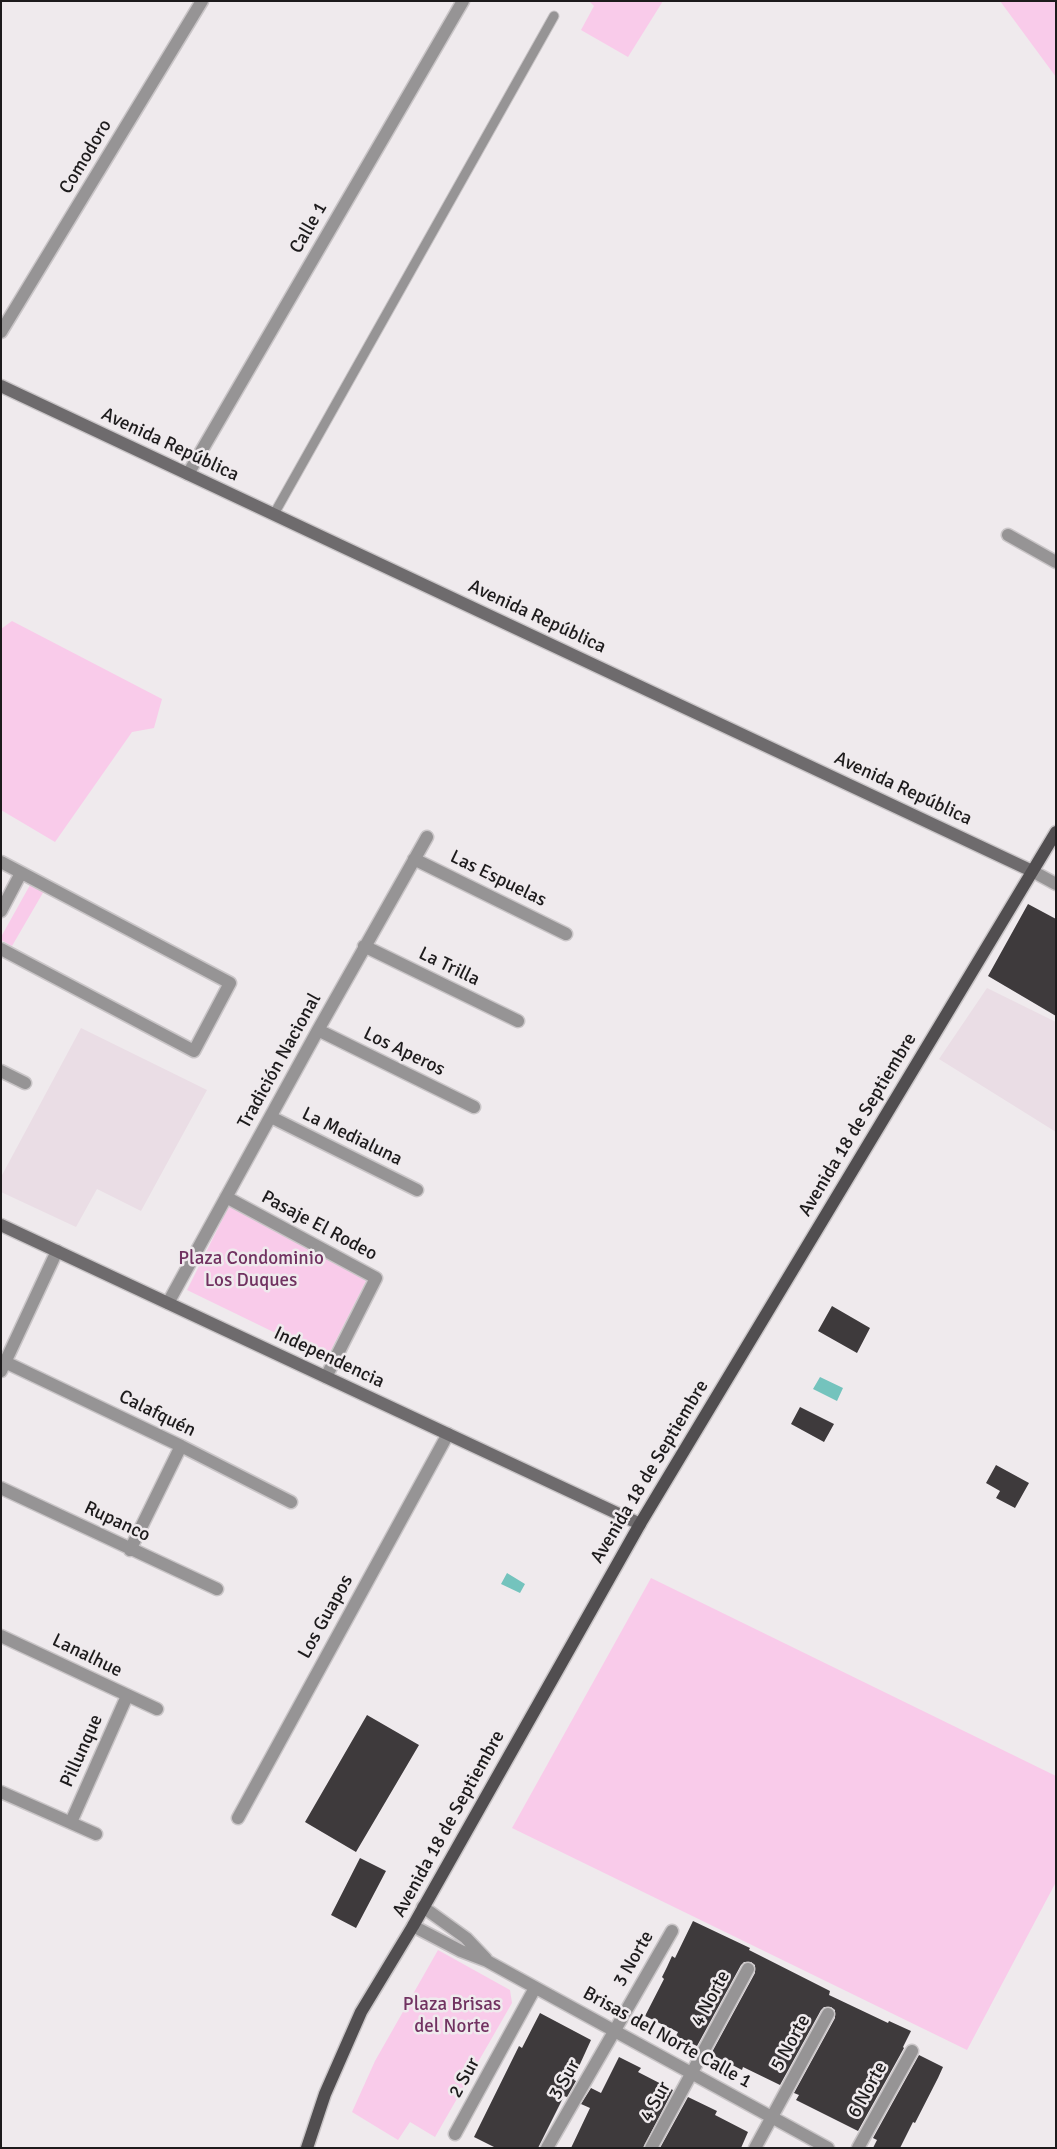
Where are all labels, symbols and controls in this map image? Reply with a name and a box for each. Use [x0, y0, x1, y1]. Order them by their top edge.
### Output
street label: Comodoro [55, 116, 117, 198]
street label: Calle 1 [285, 198, 333, 258]
street label: Avenida República [98, 403, 242, 487]
street label: Avenida República [465, 575, 609, 659]
street label: Avenida República [831, 747, 975, 831]
street label: Las Espuelas [446, 846, 550, 912]
street label: La Trilla [415, 942, 483, 992]
street label: Tradición Nacional [233, 989, 327, 1133]
street label: Los Aperos [360, 1023, 448, 1081]
street label: Avenida 18 de Septiembre [794, 1029, 922, 1221]
street label: La Medialuna [298, 1103, 406, 1171]
street label: Pasaje El Rodeo [257, 1186, 381, 1266]
park label: Plaza Condominio Los Duques [178, 1248, 324, 1292]
street label: Independencia [270, 1322, 388, 1394]
street label: Avenida 18 de Septiembre [586, 1376, 714, 1568]
street label: Calafquén [115, 1386, 199, 1442]
street label: Rupanco [80, 1497, 154, 1547]
street label: Los Guapos [294, 1571, 358, 1663]
street label: Lanalhue [48, 1629, 126, 1683]
street label: Pillunque [56, 1711, 108, 1791]
street label: Avenida 18 de Septiembre [388, 1727, 510, 1921]
street label: 3 Norte [609, 1927, 659, 1991]
street label: 4 Norte [687, 1967, 735, 2031]
street label: Brisas del Norte Calle 1 [579, 1982, 755, 2094]
park label: Plaza Brisas del Norte [403, 1994, 501, 2038]
street label: 5 Norte [766, 2011, 816, 2075]
street label: 2 Sur [445, 2054, 485, 2102]
street label: 3 Sur [545, 2056, 585, 2104]
street label: 6 Norte [843, 2058, 893, 2122]
street label: 4 Sur [636, 2078, 676, 2126]

